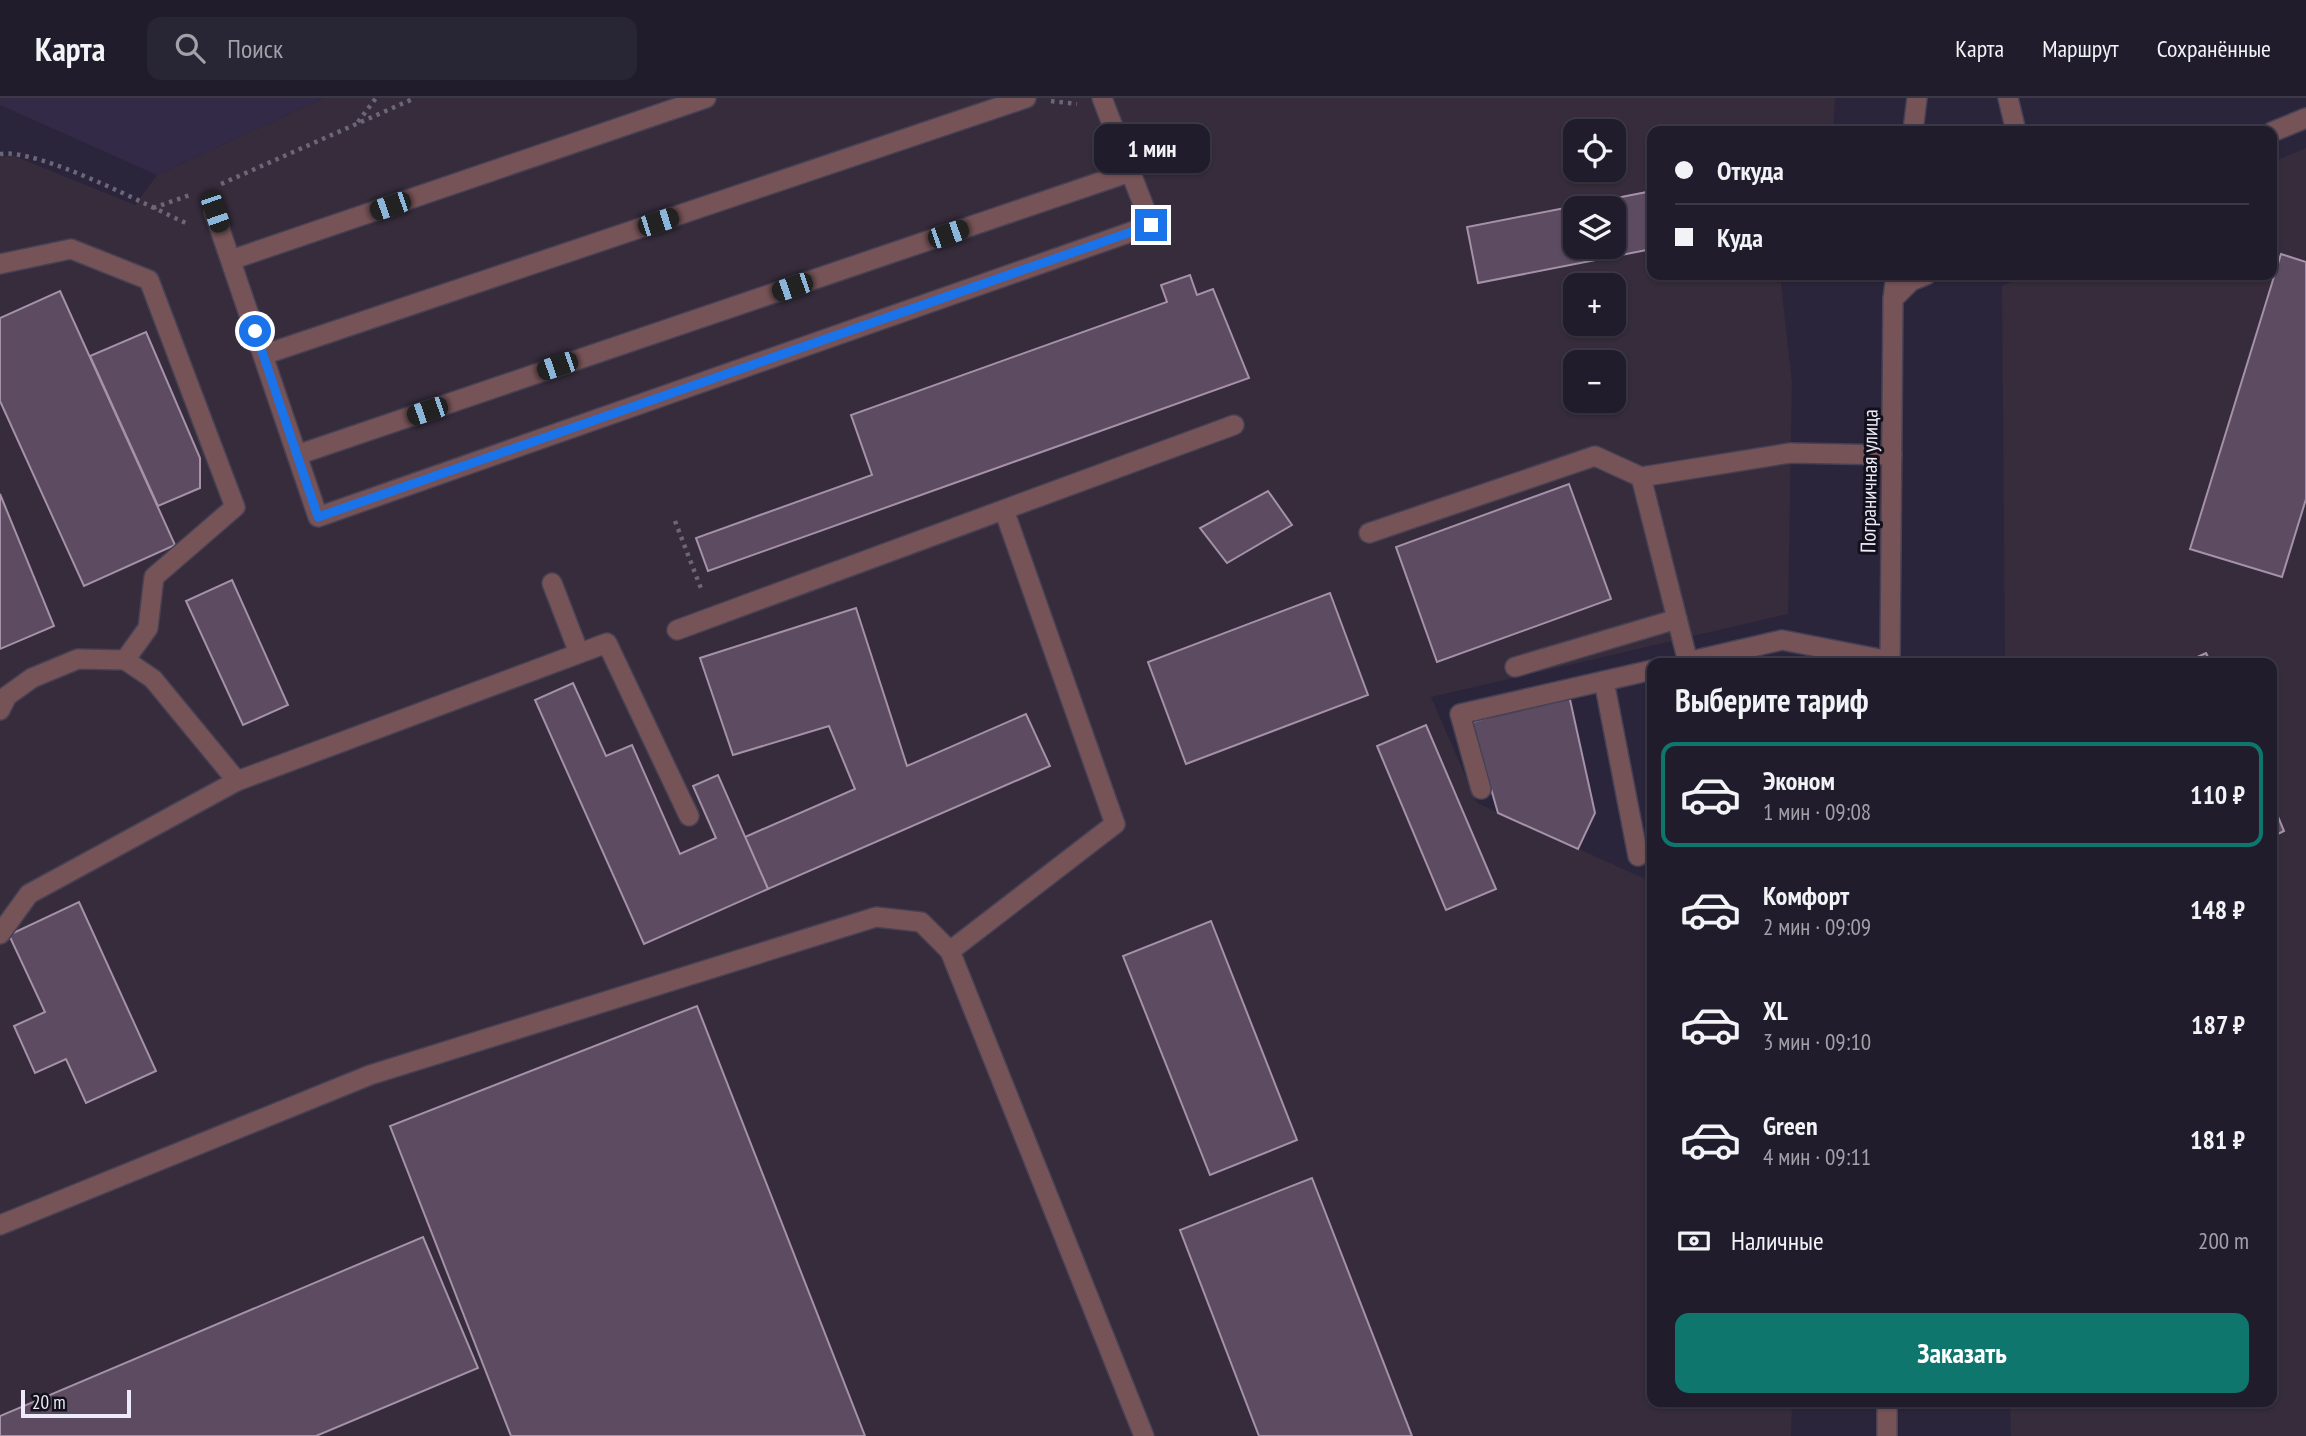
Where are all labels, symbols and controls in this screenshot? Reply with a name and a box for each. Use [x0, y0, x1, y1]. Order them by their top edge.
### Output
search box [147, 17, 637, 80]
text: Карта [35, 27, 105, 70]
icon: search [171, 29, 209, 67]
text: Поиск [227, 32, 283, 65]
text: Карта [1955, 33, 2004, 64]
text: Маршрут [2042, 33, 2119, 64]
text: Сохранённые [2157, 33, 2271, 64]
map controls [1563, 119, 1626, 413]
button: locate [1563, 119, 1626, 182]
callout: 1 мин [1093, 123, 1209, 172]
text: 1 мин [1127, 134, 1177, 163]
text: Откуда [1717, 154, 1784, 187]
car [199, 189, 232, 235]
car [367, 189, 414, 223]
button: layers [1563, 196, 1626, 259]
car [635, 206, 682, 238]
route end [1135, 209, 1167, 241]
car [925, 217, 972, 251]
text: Куда [1717, 221, 1763, 254]
car [769, 270, 816, 304]
button: + [1563, 273, 1626, 336]
route start [239, 315, 271, 347]
car [534, 349, 581, 383]
button: − [1563, 350, 1626, 413]
car [404, 394, 451, 428]
street label: Пограничная улица [1854, 409, 1884, 553]
text: Выберите тариф [1675, 679, 1869, 721]
icon: car [1679, 763, 1742, 826]
text: Эконом [1763, 764, 1835, 797]
text: 110 ₽ [2190, 778, 2245, 811]
text: 1 мин · 09:08 [1763, 797, 1871, 826]
icon: car [1679, 878, 1742, 941]
text: Комфорт [1763, 879, 1849, 912]
text: 148 ₽ [2190, 893, 2245, 926]
text: 2 мин · 09:09 [1763, 912, 1871, 941]
icon: car [1679, 993, 1742, 1056]
text: XL [1763, 994, 1788, 1027]
text: 187 ₽ [2191, 1008, 2245, 1041]
text: 3 мин · 09:10 [1763, 1027, 1871, 1056]
icon: car [1679, 1108, 1742, 1171]
text: Green [1763, 1109, 1818, 1142]
text: 181 ₽ [2190, 1123, 2245, 1156]
text: 4 мин · 09:11 [1763, 1142, 1871, 1171]
icon: cash [1675, 1222, 1713, 1260]
text: Наличные [1731, 1224, 1824, 1257]
text: 200 m [2198, 1226, 2249, 1255]
button: Заказать [1675, 1313, 2249, 1393]
scale bar [21, 1387, 131, 1419]
text: 20 m [32, 1390, 66, 1414]

